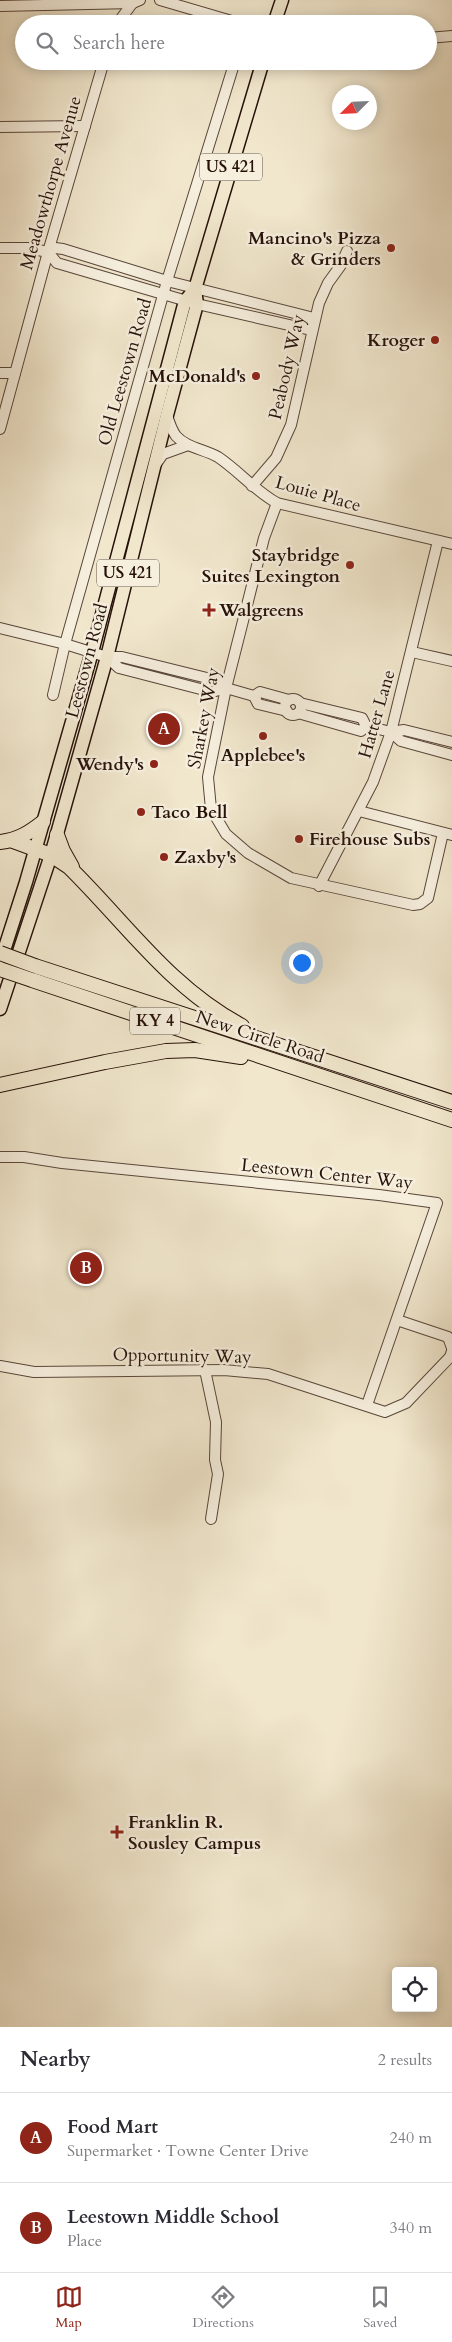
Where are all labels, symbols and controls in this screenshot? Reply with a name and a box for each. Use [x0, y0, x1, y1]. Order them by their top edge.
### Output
search box [15, 15, 437, 70]
icon: search [33, 29, 61, 57]
text: Search here [73, 30, 165, 56]
north arrow [332, 85, 377, 130]
street label: Meadowthorpe Avenue [14, 93, 88, 273]
road number: US 421 [200, 154, 262, 180]
place label: Mancino's Pizza & Grinders [248, 226, 381, 272]
marker: Mancino's Pizza & Grinders [385, 242, 397, 254]
street label: Old Leestown Road [92, 295, 158, 449]
street label: Peabody Way [263, 312, 311, 422]
place label: Kroger [367, 328, 426, 353]
marker: Kroger [429, 334, 441, 346]
place label: McDonald's [149, 364, 246, 389]
marker: McDonald's [250, 370, 262, 382]
street label: Louie Place [272, 470, 364, 518]
place label: Staybridge Suites Lexington [202, 543, 340, 589]
marker: Staybridge Suites Lexington [344, 559, 356, 571]
road number: US 421 [97, 560, 159, 586]
place label: Walgreens [218, 598, 304, 623]
street label: Leestown Road [60, 601, 114, 721]
marker: Walgreens [203, 604, 215, 616]
street label: Sharkey Way [182, 665, 226, 771]
street label: Hatter Lane [352, 667, 402, 761]
pin: A [148, 710, 180, 748]
marker: Applebee's [257, 730, 269, 742]
place label: Applebee's [221, 743, 305, 768]
place label: Wendy's [75, 752, 144, 777]
marker: Wendy's [148, 758, 160, 770]
place label: Taco Bell [151, 800, 228, 825]
marker: Taco Bell [135, 806, 147, 818]
place label: Firehouse Subs [309, 827, 430, 852]
marker: Firehouse Subs [293, 833, 305, 845]
place label: Zaxby's [174, 845, 236, 870]
marker: Zaxby's [158, 851, 170, 863]
your location [289, 950, 315, 976]
street label: New Circle Road [193, 1004, 328, 1070]
road number: KY 4 [130, 1008, 180, 1034]
street label: Leestown Center Way [240, 1153, 415, 1196]
pin: B [70, 1249, 102, 1287]
street label: Opportunity Way [112, 1342, 252, 1370]
place label: Franklin R. Sousley Campus [128, 1810, 261, 1856]
marker: Franklin R. Sousley Campus [110, 1825, 124, 1839]
map controls [392, 1967, 437, 2012]
button: locate [392, 1967, 437, 2012]
text: Nearby [20, 2045, 91, 2074]
text: 2 results [378, 2049, 432, 2071]
text: Food Mart [67, 2114, 158, 2140]
text: A [30, 2127, 42, 2149]
text: 240 m [390, 2127, 432, 2149]
text: Supermarket · Towne Center Drive [67, 2140, 309, 2162]
text: Leestown Middle School [67, 2204, 279, 2230]
text: B [30, 2217, 42, 2239]
text: 340 m [390, 2217, 432, 2239]
text: Place [67, 2230, 102, 2252]
tab: Map [55, 2283, 83, 2332]
tab: Directions [192, 2283, 254, 2332]
tab: Saved [363, 2283, 397, 2332]

